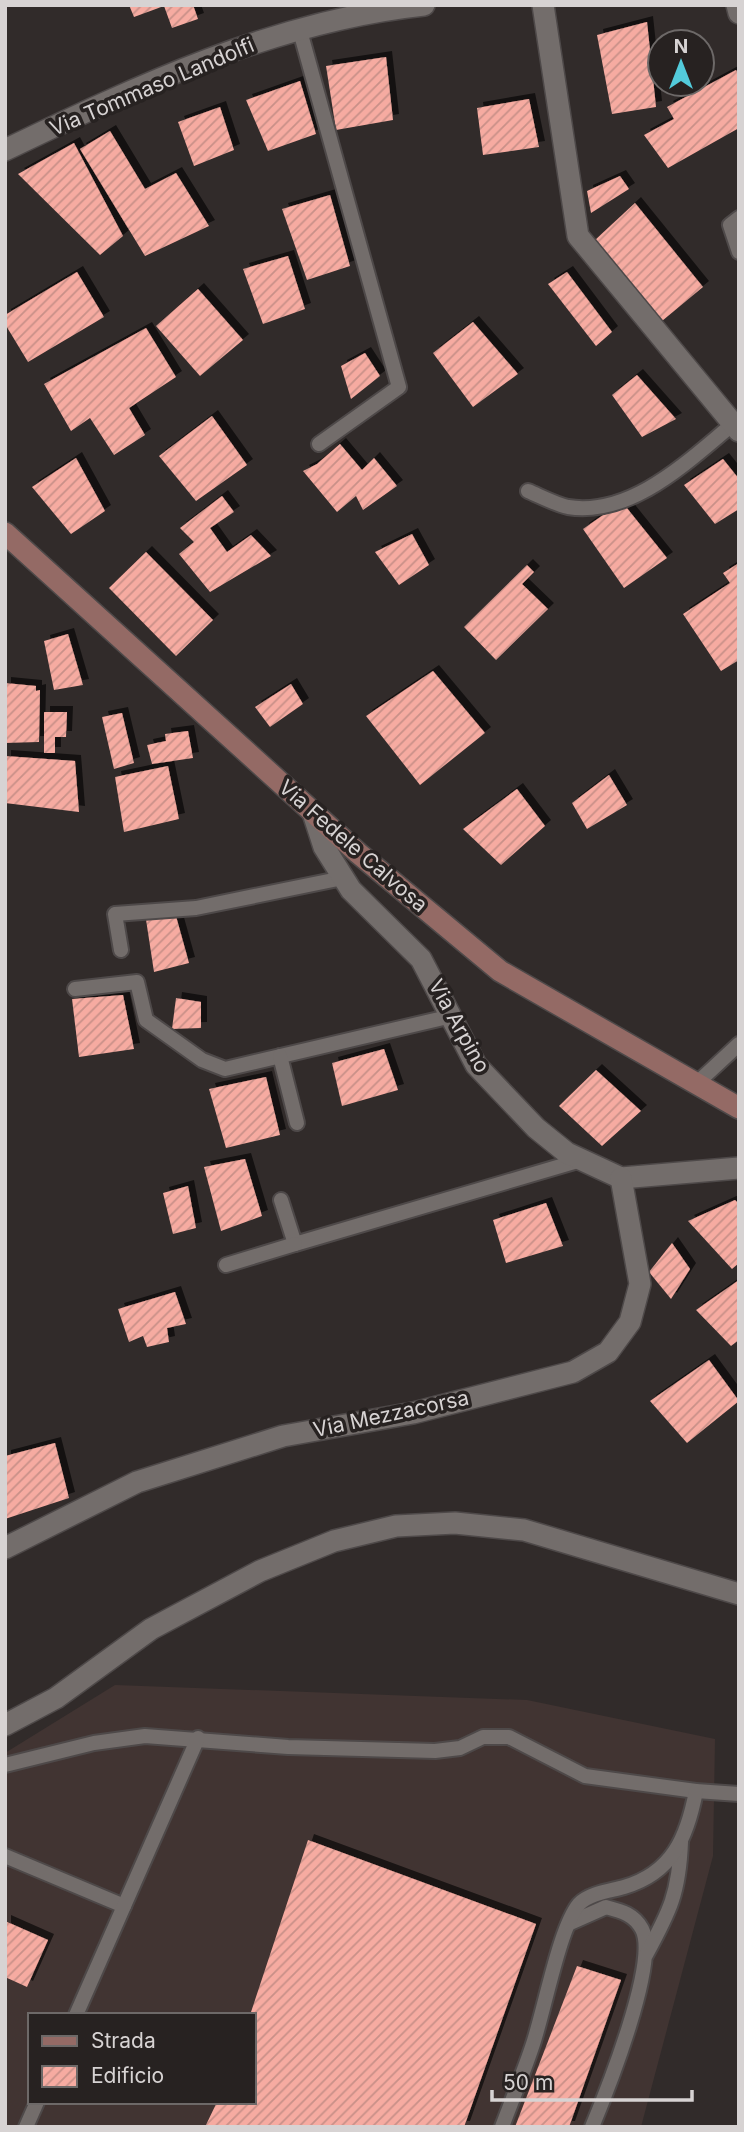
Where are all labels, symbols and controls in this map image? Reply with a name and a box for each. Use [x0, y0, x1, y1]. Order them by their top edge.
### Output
north arrow [646, 28, 716, 98]
street label: Via Tommaso Landolfi [46, 32, 258, 141]
text: N [674, 35, 688, 58]
street label: Via Fedele Calvosa [274, 774, 433, 917]
street label: Via Arpino [424, 975, 495, 1077]
street label: Via Mezzacorsa [311, 1385, 471, 1442]
legend [28, 2013, 256, 2104]
text: Strada [91, 2028, 156, 2053]
scale bar [492, 2058, 692, 2102]
text: Edificio [91, 2063, 164, 2088]
text: 50 m [503, 2070, 553, 2095]

